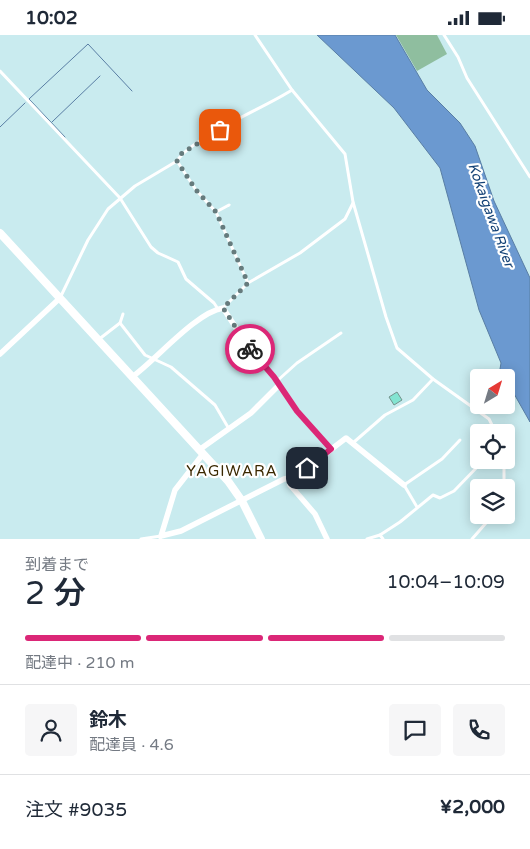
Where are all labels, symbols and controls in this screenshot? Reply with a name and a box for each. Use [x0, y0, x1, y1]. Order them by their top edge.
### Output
text: 10:02 [25, 7, 78, 29]
pin [199, 109, 241, 151]
icon: bag [206, 116, 234, 144]
water label: Kokaigawa River [464, 160, 518, 271]
courier [225, 324, 275, 374]
icon: bike [236, 335, 264, 363]
north arrow [470, 369, 515, 414]
map controls [470, 369, 515, 524]
button: locate [470, 424, 515, 469]
pin [286, 447, 328, 489]
icon: home [293, 454, 321, 482]
district label: YAGIWARA [186, 462, 278, 480]
button: layers [470, 479, 515, 524]
text: 到着まで [25, 555, 89, 575]
text: 10:04–10:09 [386, 571, 505, 593]
text: 2 分 [25, 575, 85, 613]
text: 配達中 · 210 m [25, 653, 134, 673]
button: person [25, 704, 77, 756]
button: chat [389, 704, 441, 756]
button: phone [453, 704, 505, 756]
text: 鈴木 [89, 709, 127, 731]
text: 配達員 · 4.6 [89, 735, 174, 755]
text: ¥2,000 [440, 796, 505, 818]
text: 注文 #9035 [25, 799, 127, 821]

